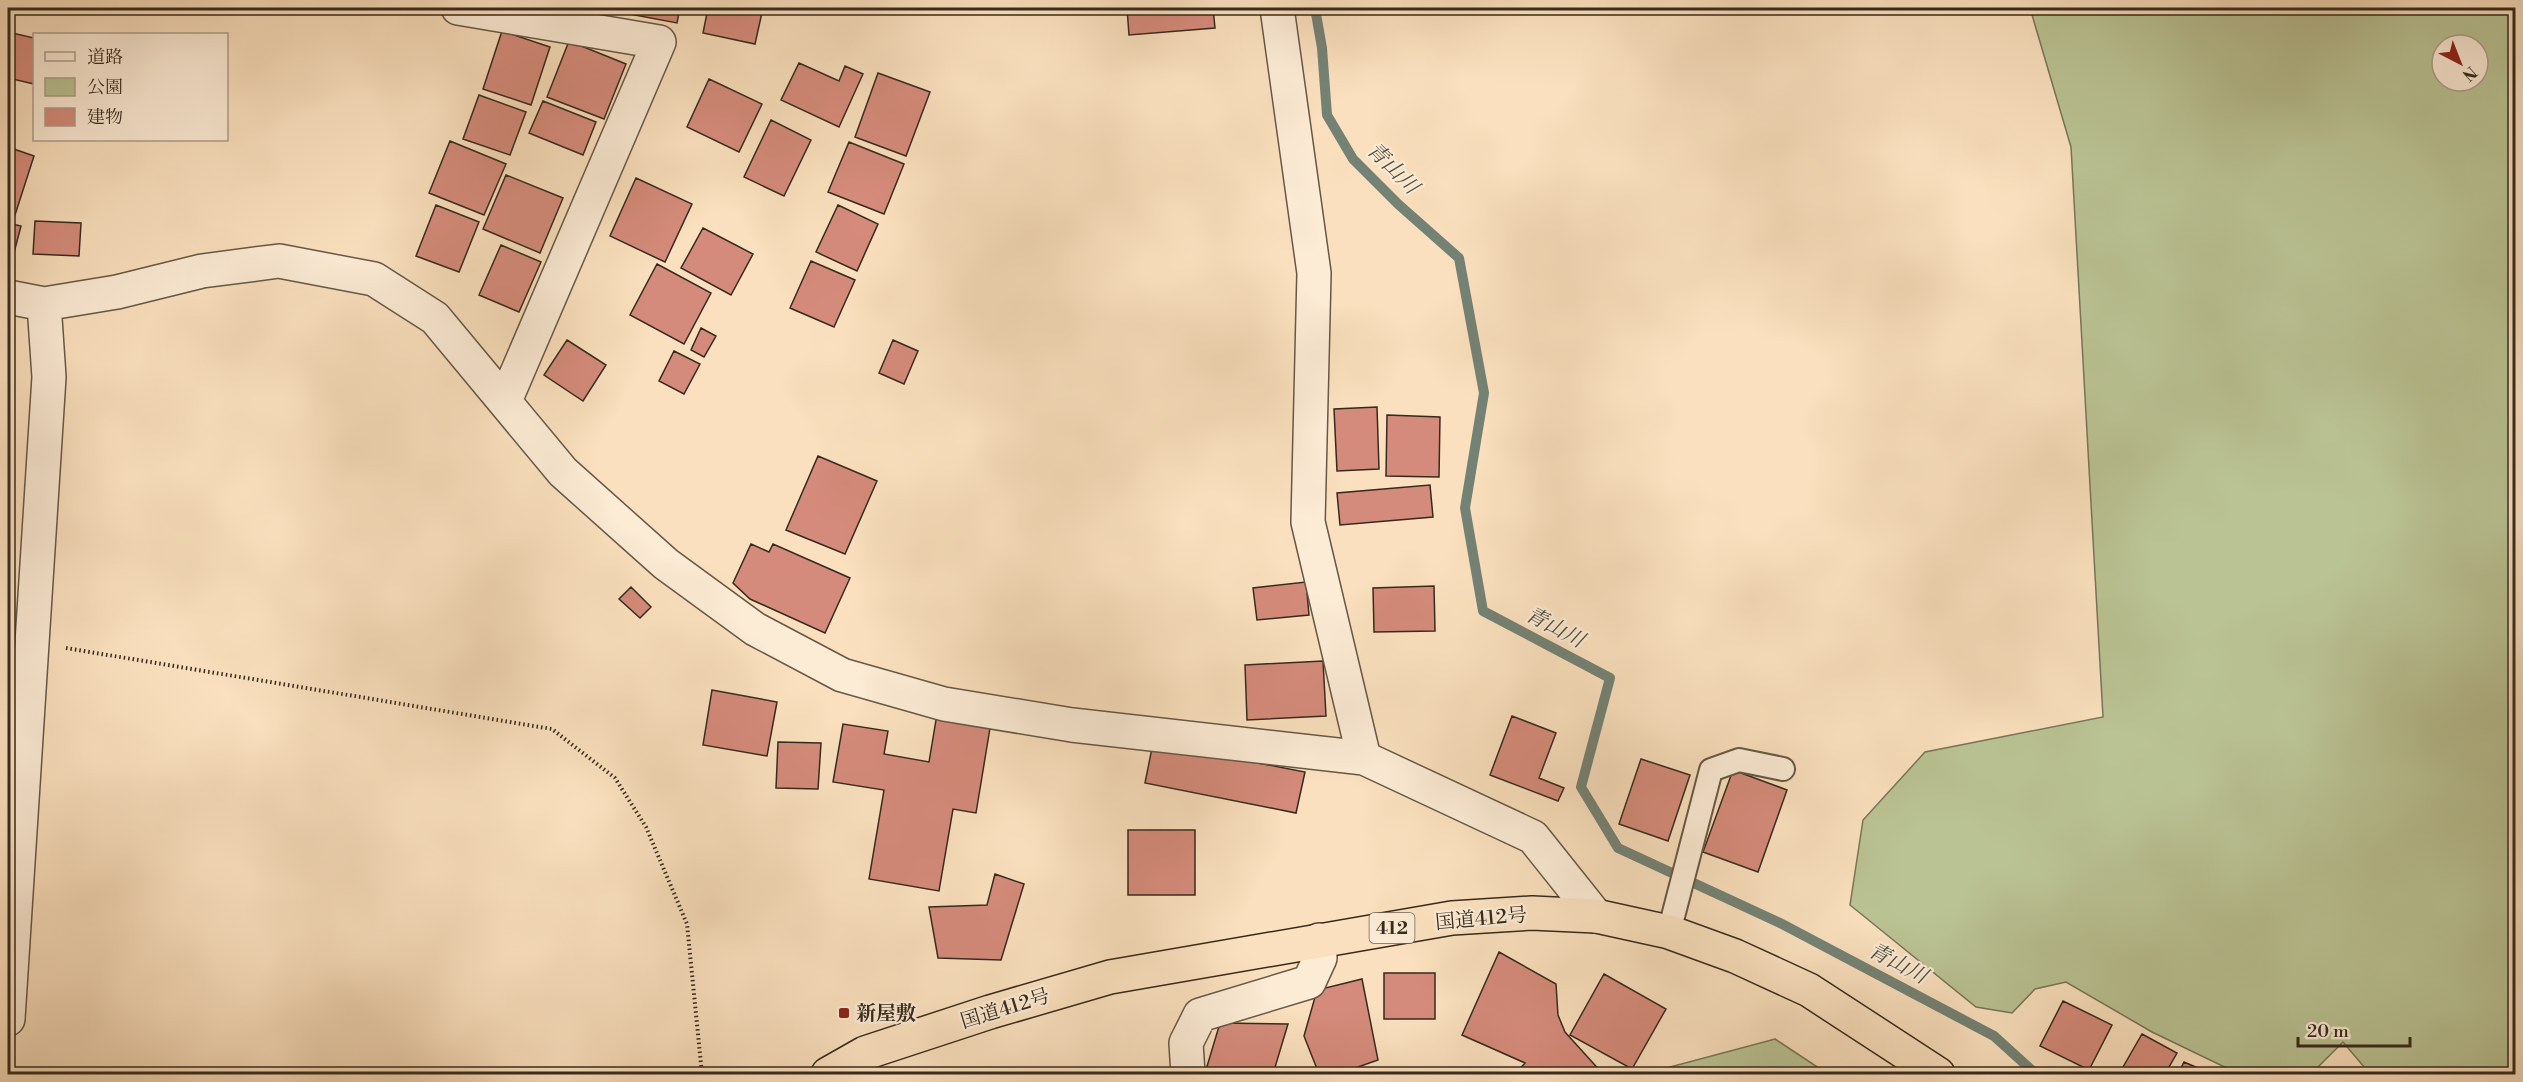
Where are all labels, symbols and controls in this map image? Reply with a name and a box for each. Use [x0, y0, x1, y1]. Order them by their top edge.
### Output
legend [33, 33, 228, 141]
north arrow [2430, 33, 2490, 93]
text: 道路 [87, 46, 123, 69]
text: N [2458, 62, 2481, 85]
text: 公園 [87, 76, 123, 99]
text: 建物 [87, 106, 123, 129]
water label: 青山川 [1361, 137, 1425, 202]
water label: 青山川 [1521, 602, 1590, 655]
street label: 国道412号 [1434, 903, 1528, 936]
road number: 412 [1370, 913, 1414, 943]
water label: 青山川 [1864, 938, 1933, 991]
street label: 国道412号 [958, 984, 1053, 1035]
place label: 新屋敷 [856, 1002, 916, 1027]
marker: 新屋敷 [837, 1006, 851, 1020]
scale bar [2298, 1010, 2410, 1048]
text: 20 m [2307, 1020, 2349, 1043]

